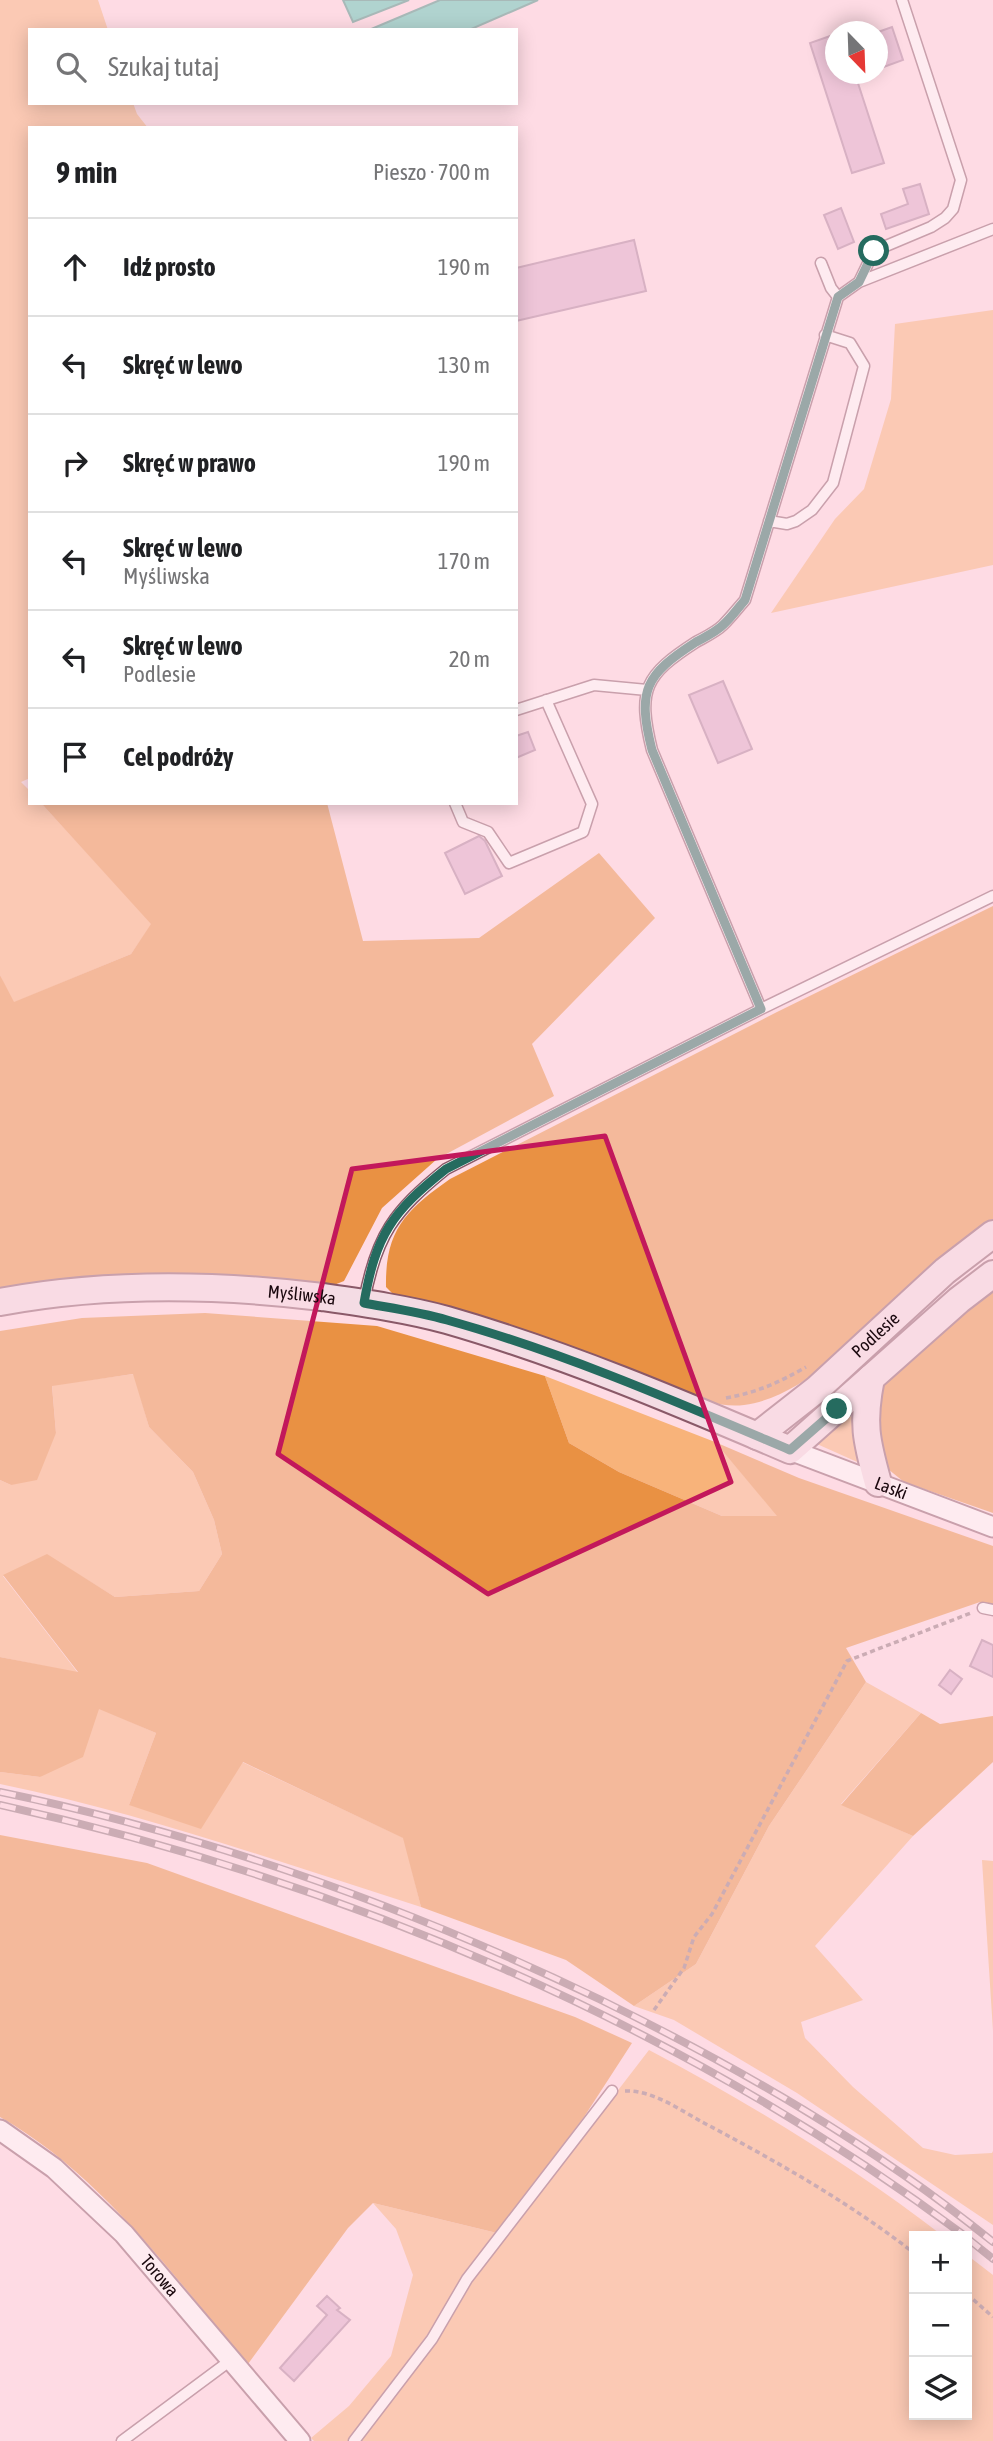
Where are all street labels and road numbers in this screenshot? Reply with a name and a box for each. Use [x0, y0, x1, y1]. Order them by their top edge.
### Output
street label: Myśliwska [267, 1280, 337, 1309]
street label: Podlesie [847, 1307, 903, 1362]
street label: Laski [872, 1472, 910, 1504]
street label: Torowa [136, 2250, 183, 2300]

